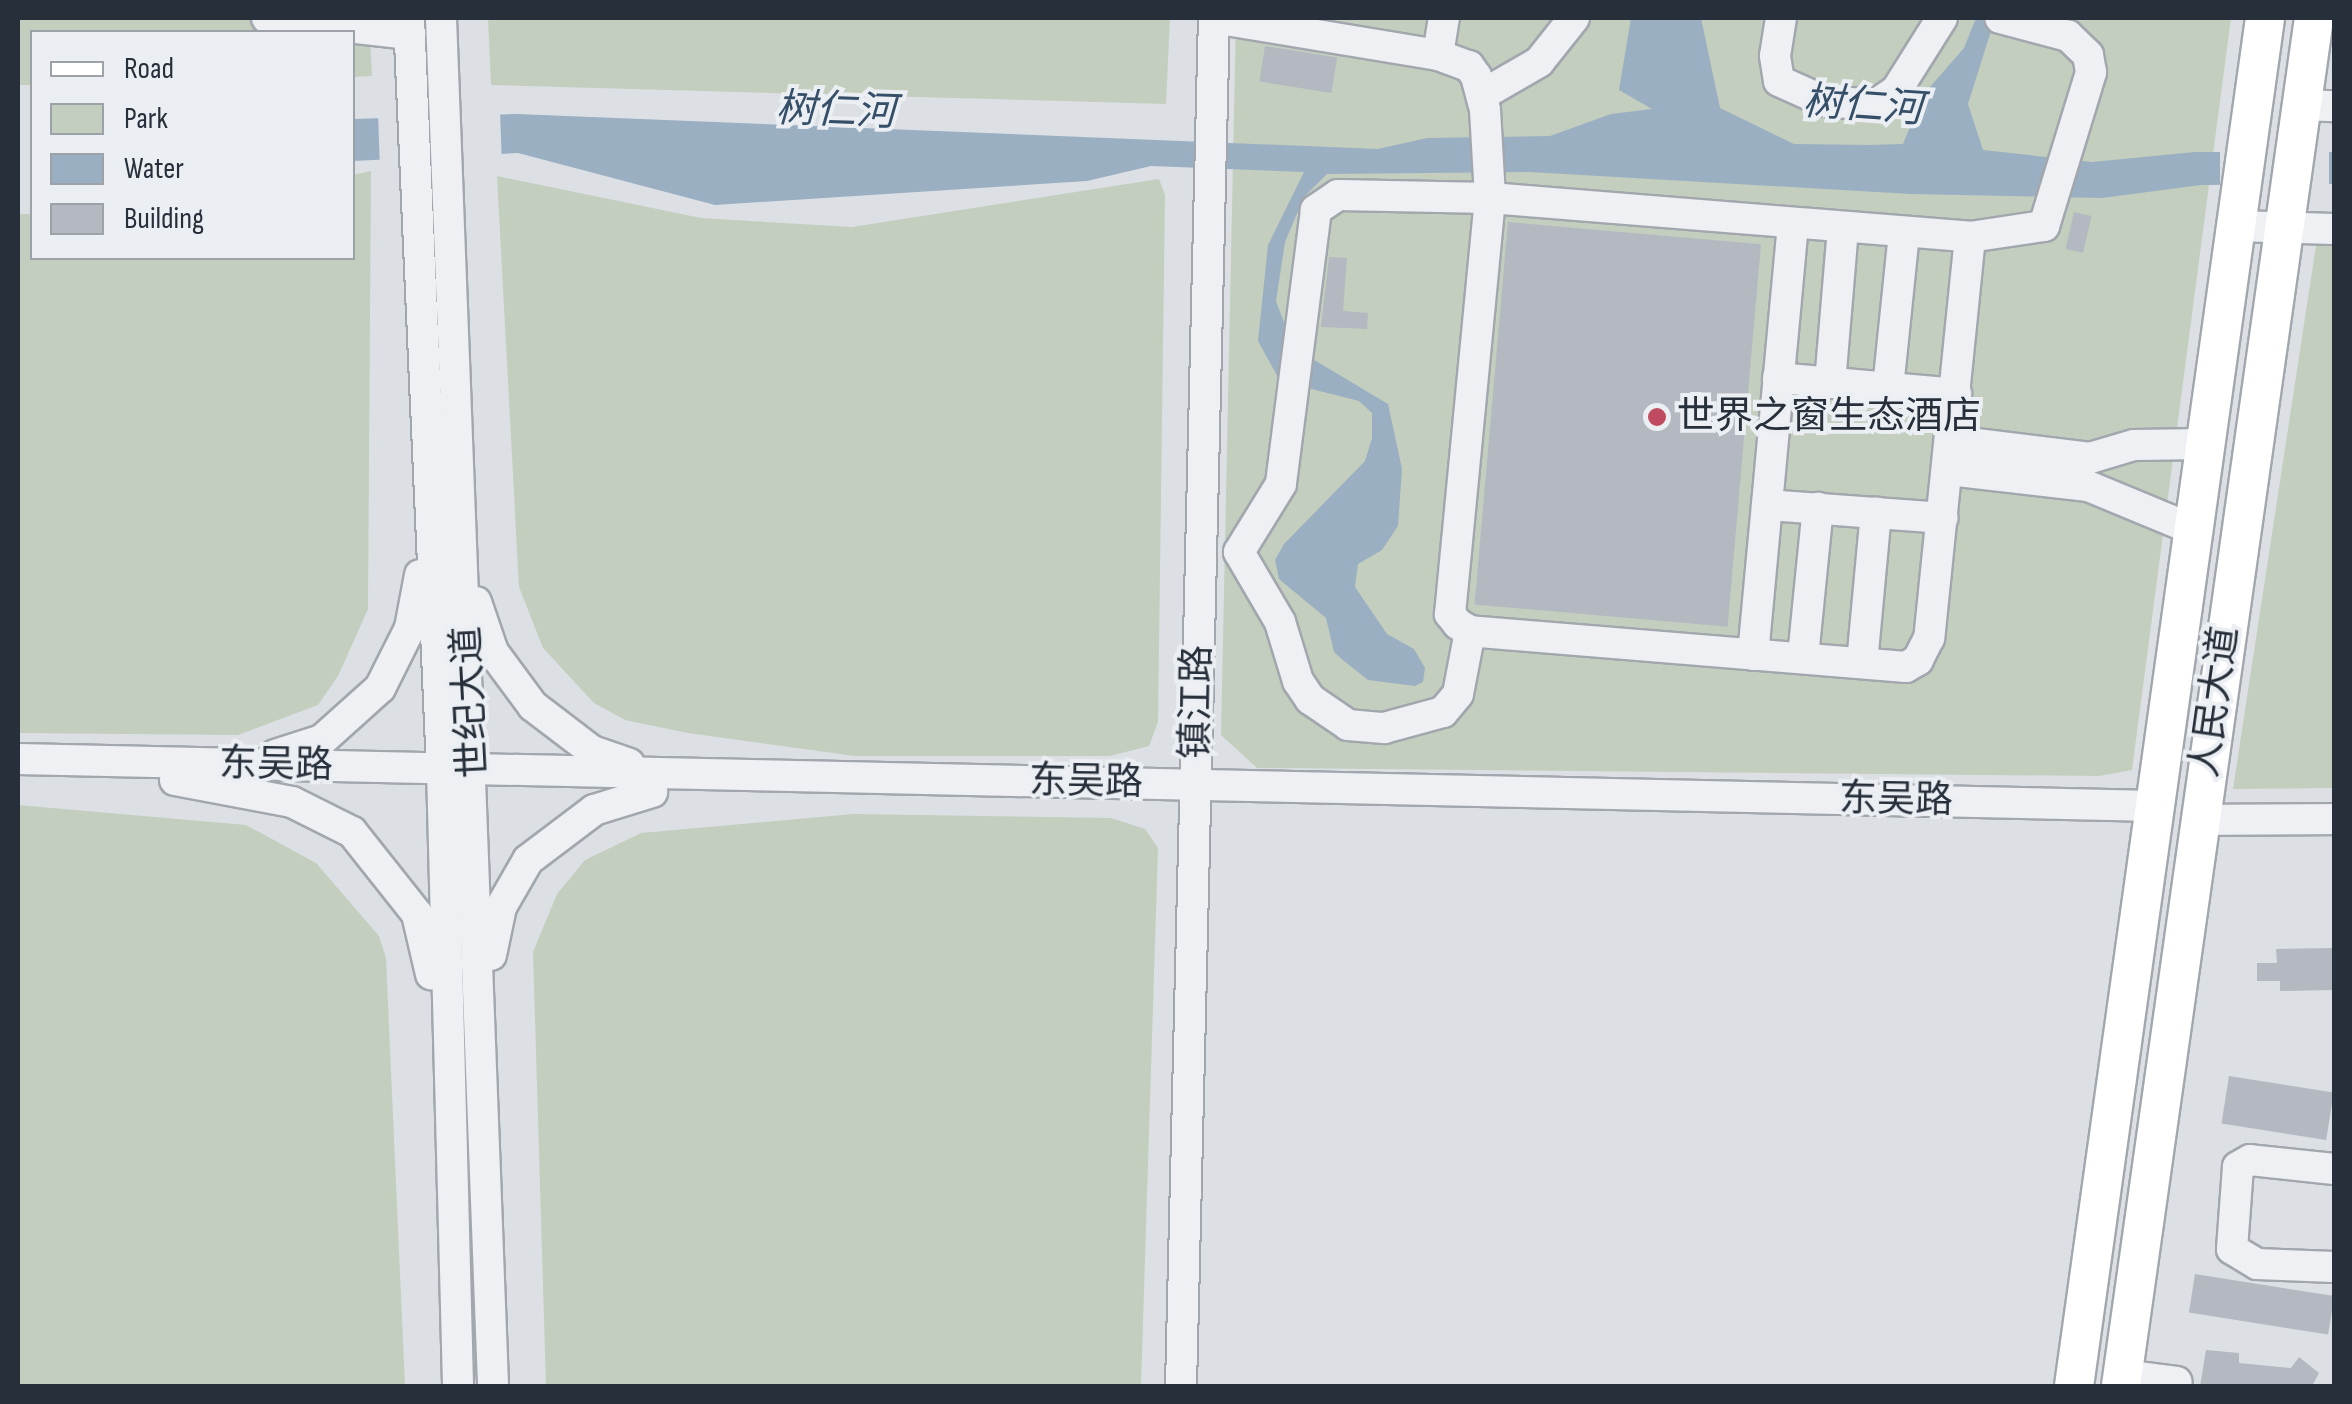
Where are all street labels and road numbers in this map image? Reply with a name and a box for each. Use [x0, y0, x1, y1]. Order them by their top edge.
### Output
street label: 人民大道 [2182, 624, 2248, 780]
street label: 世纪大道 [444, 625, 498, 779]
street label: 镇江路 [1173, 645, 1221, 759]
street label: 东吴路 [219, 741, 333, 789]
street label: 东吴路 [1029, 758, 1143, 806]
street label: 东吴路 [1839, 776, 1953, 824]

